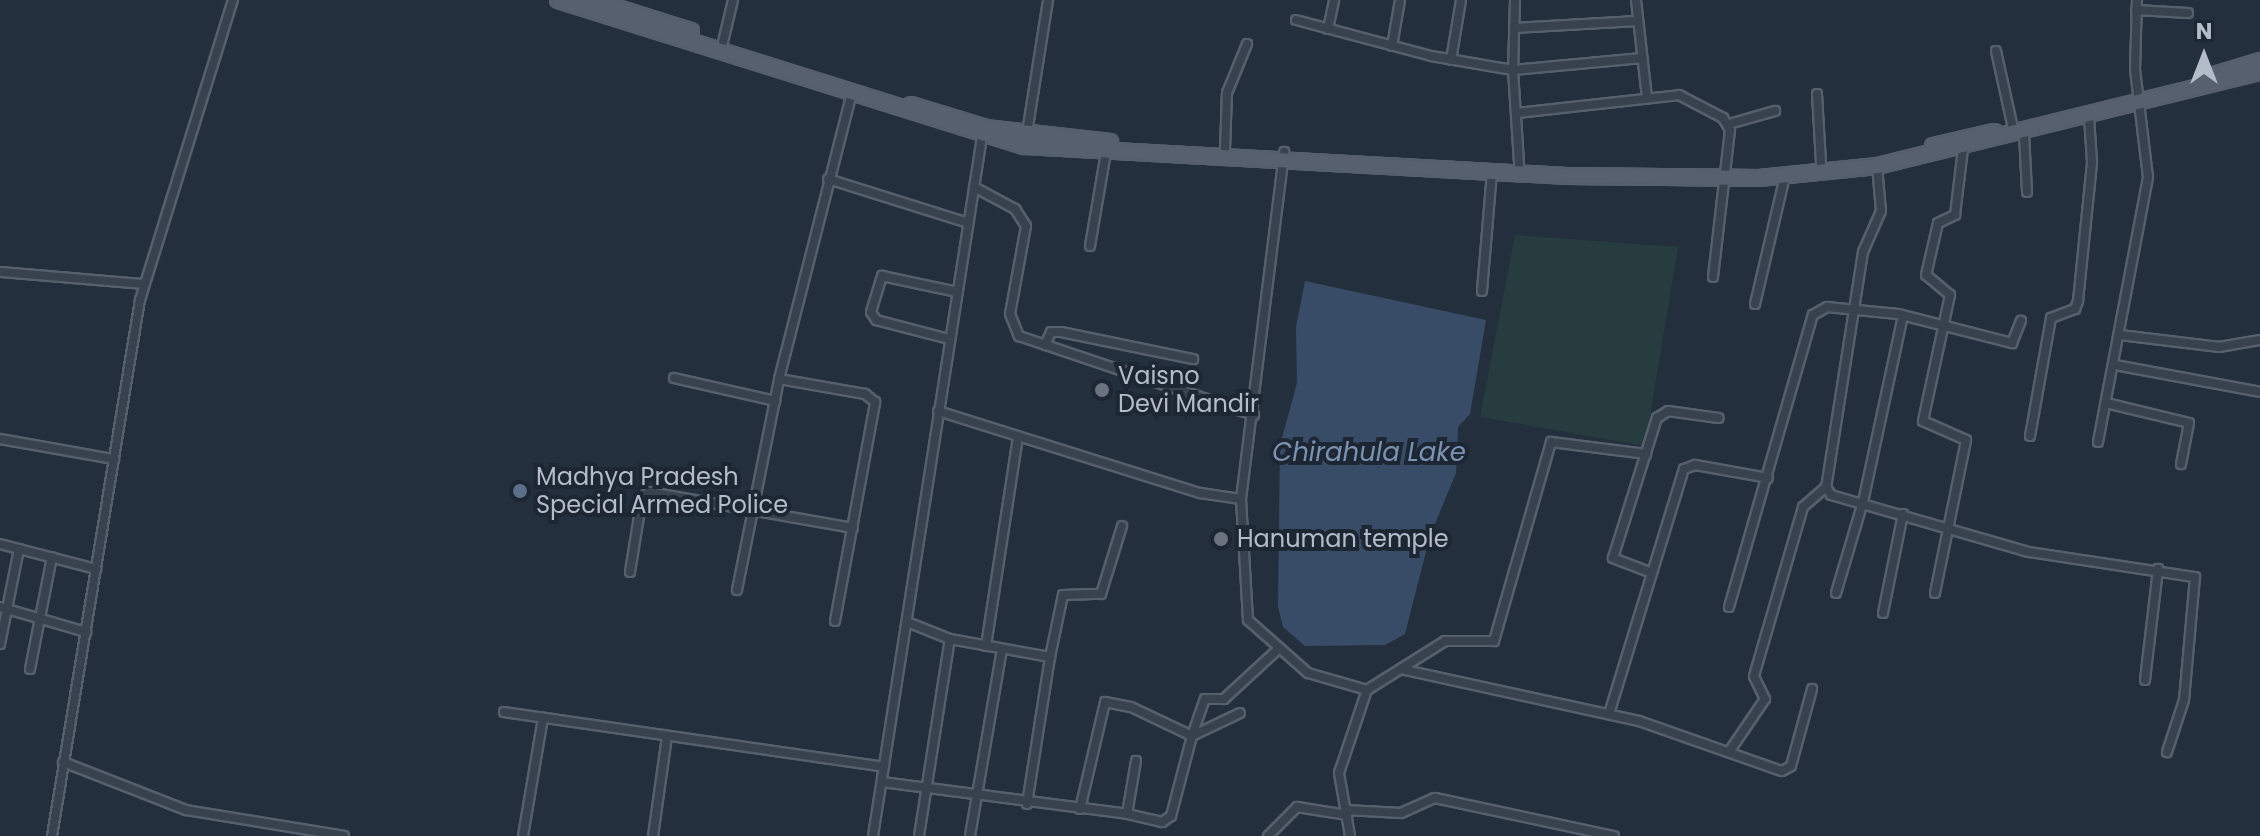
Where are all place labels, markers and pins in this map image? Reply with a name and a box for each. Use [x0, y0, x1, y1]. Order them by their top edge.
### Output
place label: Vaisno Devi Mandir [1118, 362, 1259, 418]
marker: Vaisno Devi Mandir [1093, 381, 1111, 399]
place label: Madhya Pradesh Special Armed Police [536, 463, 788, 519]
marker: Madhya Pradesh Special Armed Police [511, 482, 529, 500]
place label: Hanuman temple [1237, 525, 1449, 553]
marker: Hanuman temple [1212, 530, 1230, 548]

